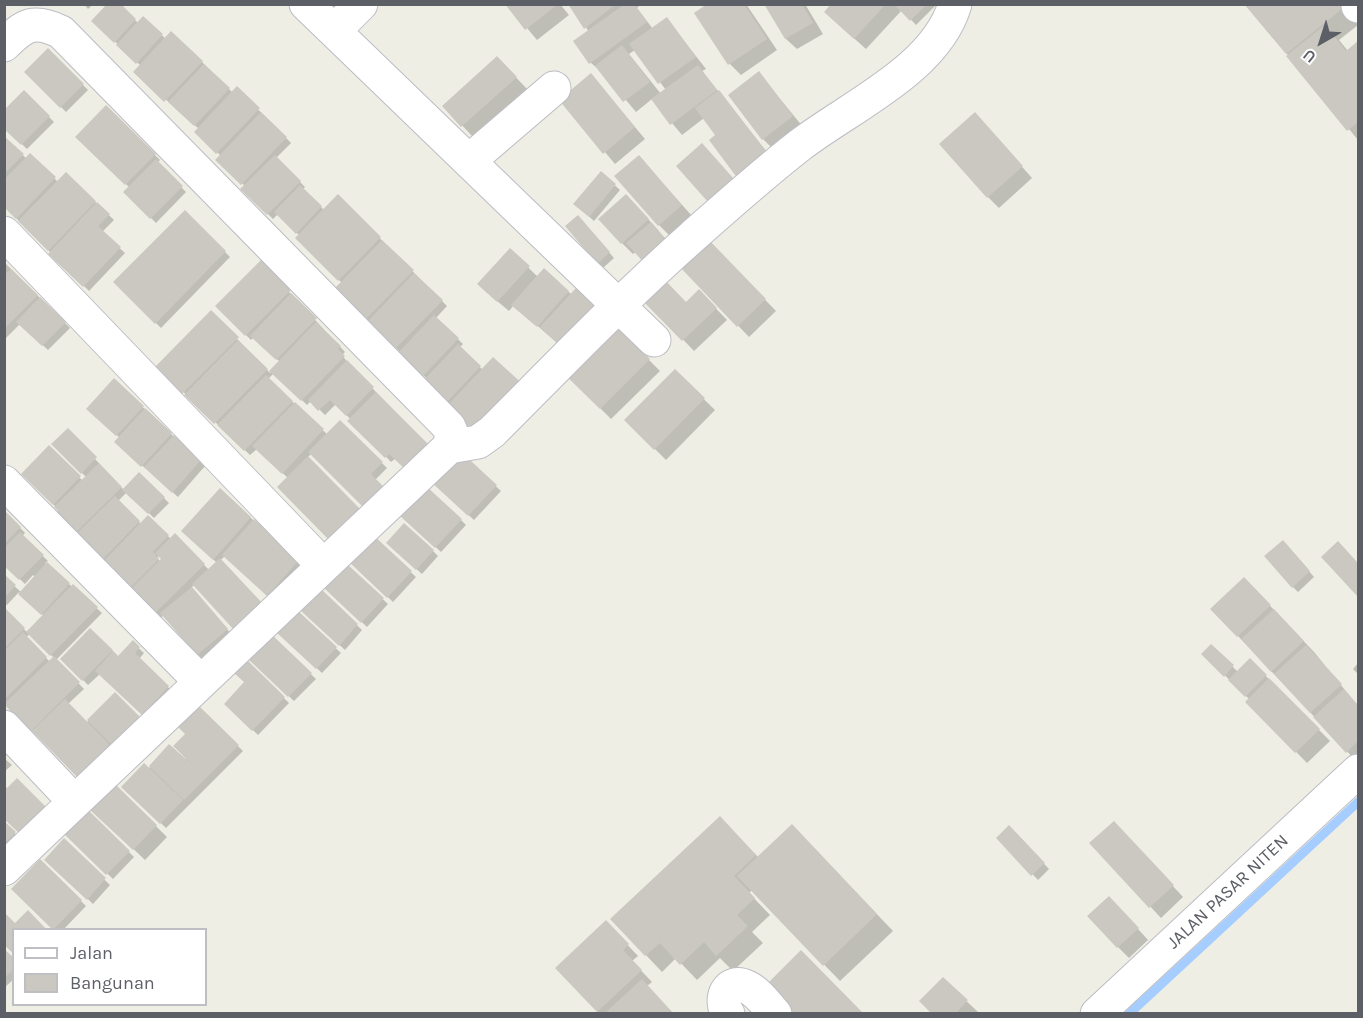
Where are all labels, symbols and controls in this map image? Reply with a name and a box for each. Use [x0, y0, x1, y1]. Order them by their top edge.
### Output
north arrow [1291, 12, 1351, 72]
text: U [1299, 46, 1320, 67]
street label: JALAN PASAR NITEN [1163, 830, 1293, 954]
legend [12, 928, 207, 1006]
text: Jalan [70, 942, 113, 964]
text: Bangunan [70, 972, 155, 994]

